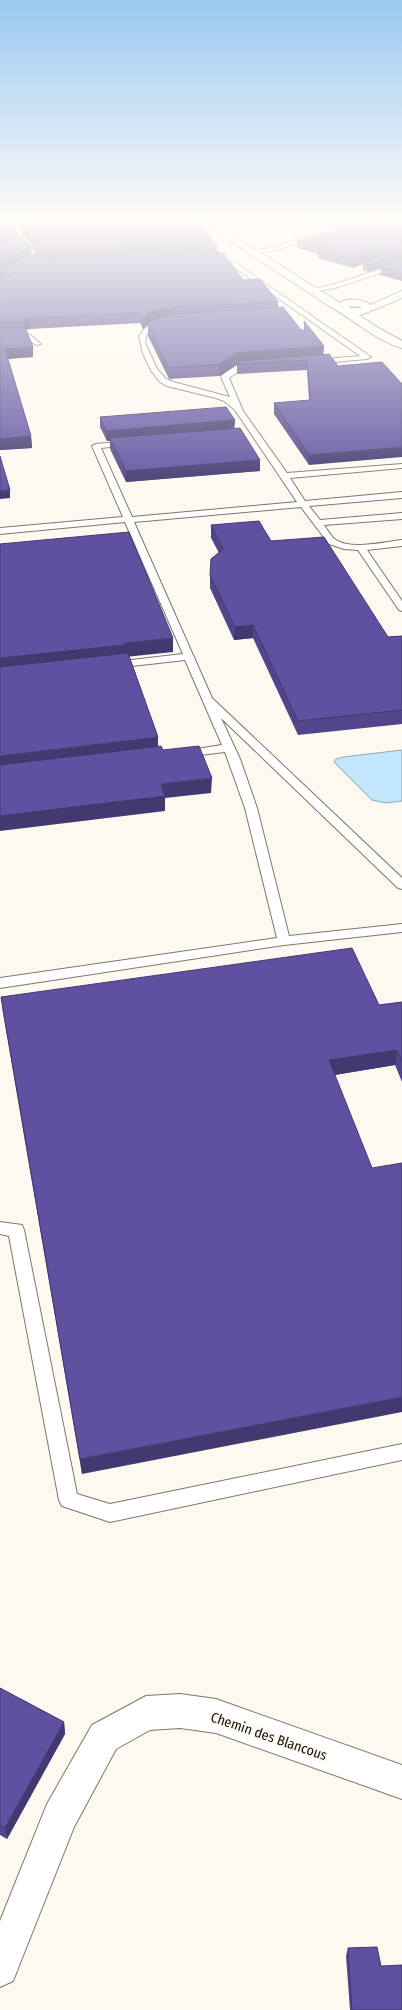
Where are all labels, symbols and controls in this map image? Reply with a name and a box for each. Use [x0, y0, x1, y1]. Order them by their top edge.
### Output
street label: Chemin des Blancous [208, 1709, 329, 1764]

